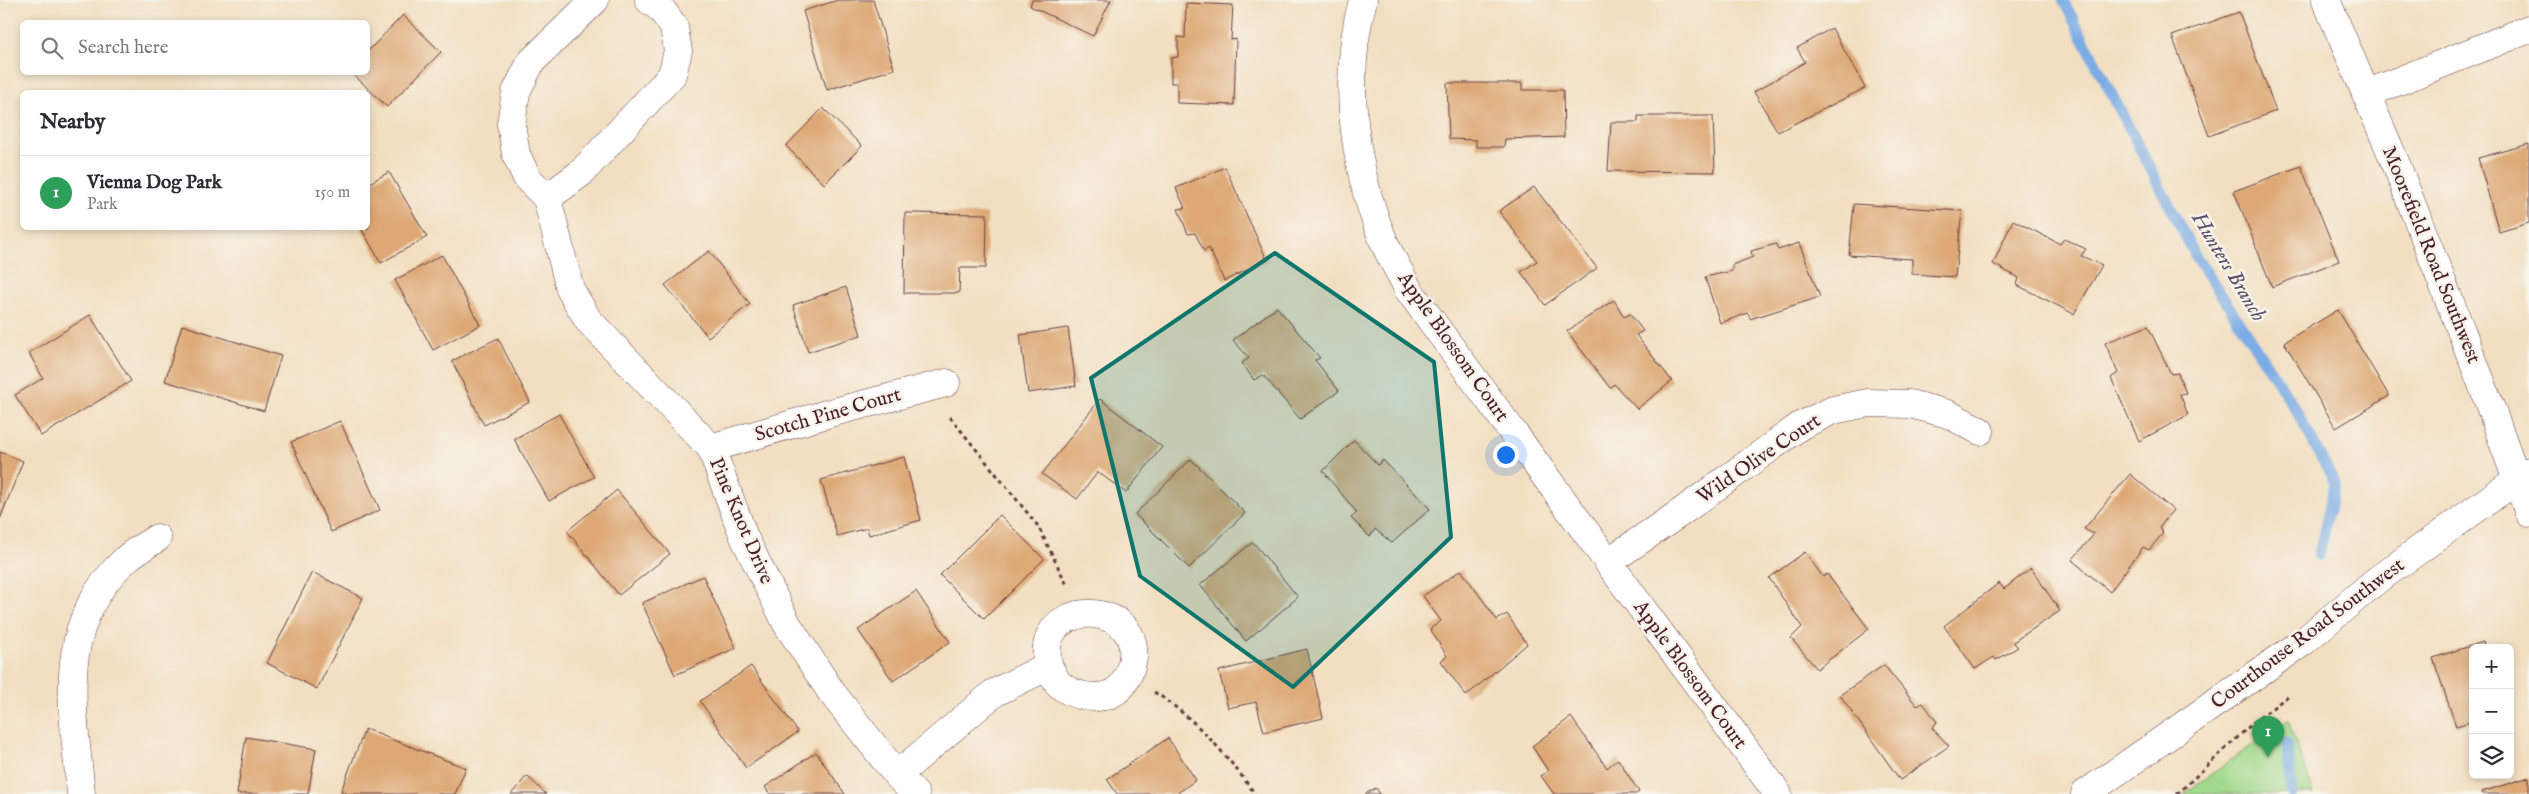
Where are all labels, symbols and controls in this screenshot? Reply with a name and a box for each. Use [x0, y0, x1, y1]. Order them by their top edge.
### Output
search box [20, 20, 370, 75]
icon: search [38, 34, 66, 62]
text: Search here [78, 36, 169, 60]
text: Nearby [40, 109, 105, 136]
street label: Moorefield Road Southwest [2376, 143, 2486, 367]
text: Vienna Dog Park [87, 171, 222, 195]
text: 1 [53, 183, 59, 203]
text: 150 m [315, 183, 350, 203]
text: Park [87, 195, 117, 215]
water label: Hunters Branch [2184, 206, 2271, 327]
street label: Apple Blossom Court [1391, 266, 1514, 427]
street label: Scotch Pine Court [752, 382, 904, 448]
street label: Wild Olive Court [1692, 408, 1826, 510]
your location [1493, 442, 1519, 468]
street label: Pine Knot Drive [703, 454, 779, 588]
street label: Courthouse Road Southwest [2206, 553, 2410, 715]
street label: Apple Blossom Court [1627, 595, 1752, 754]
map controls [2469, 644, 2514, 779]
button: + [2469, 644, 2514, 689]
button: − [2469, 689, 2514, 734]
pin: 1 [2252, 716, 2284, 757]
button: layers [2469, 734, 2514, 779]

